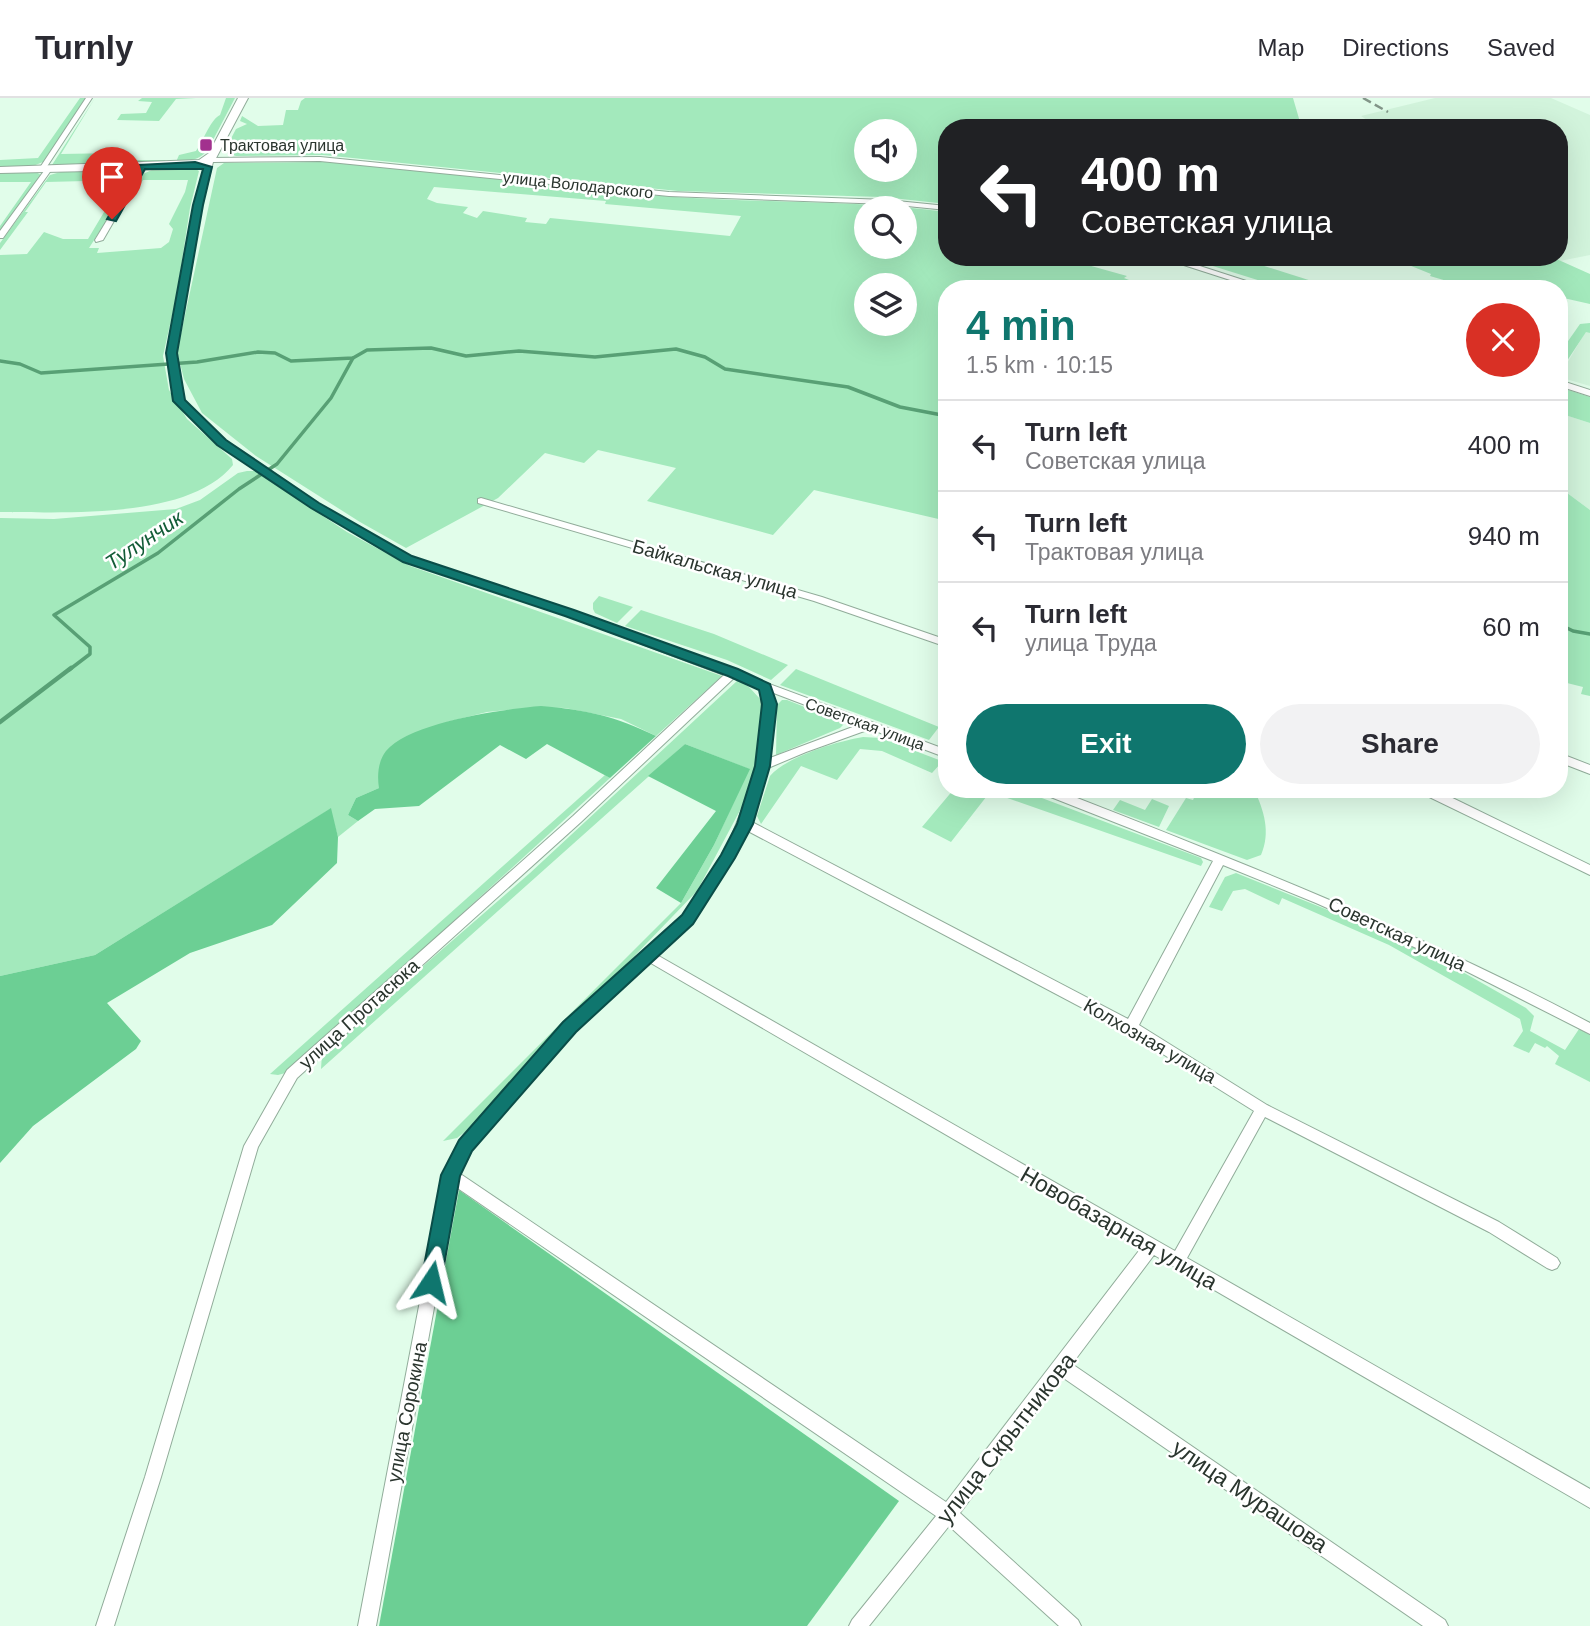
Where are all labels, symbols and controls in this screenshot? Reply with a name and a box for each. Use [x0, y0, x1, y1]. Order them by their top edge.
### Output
text: Turnly [35, 29, 133, 66]
text: Map [1258, 34, 1304, 61]
text: Directions [1342, 34, 1449, 61]
text: Saved [1487, 34, 1555, 61]
map controls [854, 119, 917, 336]
button: sound [854, 119, 917, 182]
marker: Трактовая улица [198, 137, 214, 153]
place label: Трактовая улица [220, 137, 344, 154]
pin [82, 147, 142, 219]
icon: left [966, 147, 1057, 238]
text: 400 m [1081, 147, 1220, 201]
icon: arrive [93, 158, 131, 196]
street label: улица Володарского [502, 169, 654, 201]
button: search [854, 196, 917, 259]
text: Советская улица [1081, 204, 1332, 240]
button: layers [854, 273, 917, 336]
text: 4 min [966, 302, 1076, 349]
button: close [1466, 303, 1540, 377]
text: 1.5 km · 10:15 [966, 352, 1113, 378]
text: Turn left [1025, 417, 1127, 447]
icon: left [966, 427, 1004, 465]
text: 400 m [1468, 430, 1540, 460]
text: Советская улица [1025, 448, 1206, 474]
water label: Тулунчик [101, 505, 188, 574]
text: Turn left [1025, 508, 1127, 538]
icon: left [966, 518, 1004, 556]
text: 940 m [1468, 521, 1540, 551]
street label: Байкальская улица [630, 535, 800, 603]
text: Трактовая улица [1025, 539, 1204, 565]
text: Turn left [1025, 599, 1127, 629]
icon: left [966, 609, 1004, 647]
text: 60 m [1482, 612, 1540, 642]
text: улица Труда [1025, 630, 1157, 656]
street label: Советская улица [803, 695, 927, 754]
button: Exit [966, 704, 1246, 784]
button: Share [1260, 704, 1540, 784]
street label: Советская улица [1325, 893, 1469, 975]
street label: улица Протасюка [295, 954, 424, 1073]
street label: Колхозная улица [1080, 995, 1220, 1088]
street label: Новобазарная улица [1016, 1161, 1222, 1295]
position arrow [394, 1245, 468, 1319]
street label: улица Сорокина [383, 1339, 431, 1484]
street label: улица Скрытникова [931, 1347, 1081, 1529]
street label: улица Мурашова [1167, 1434, 1333, 1558]

